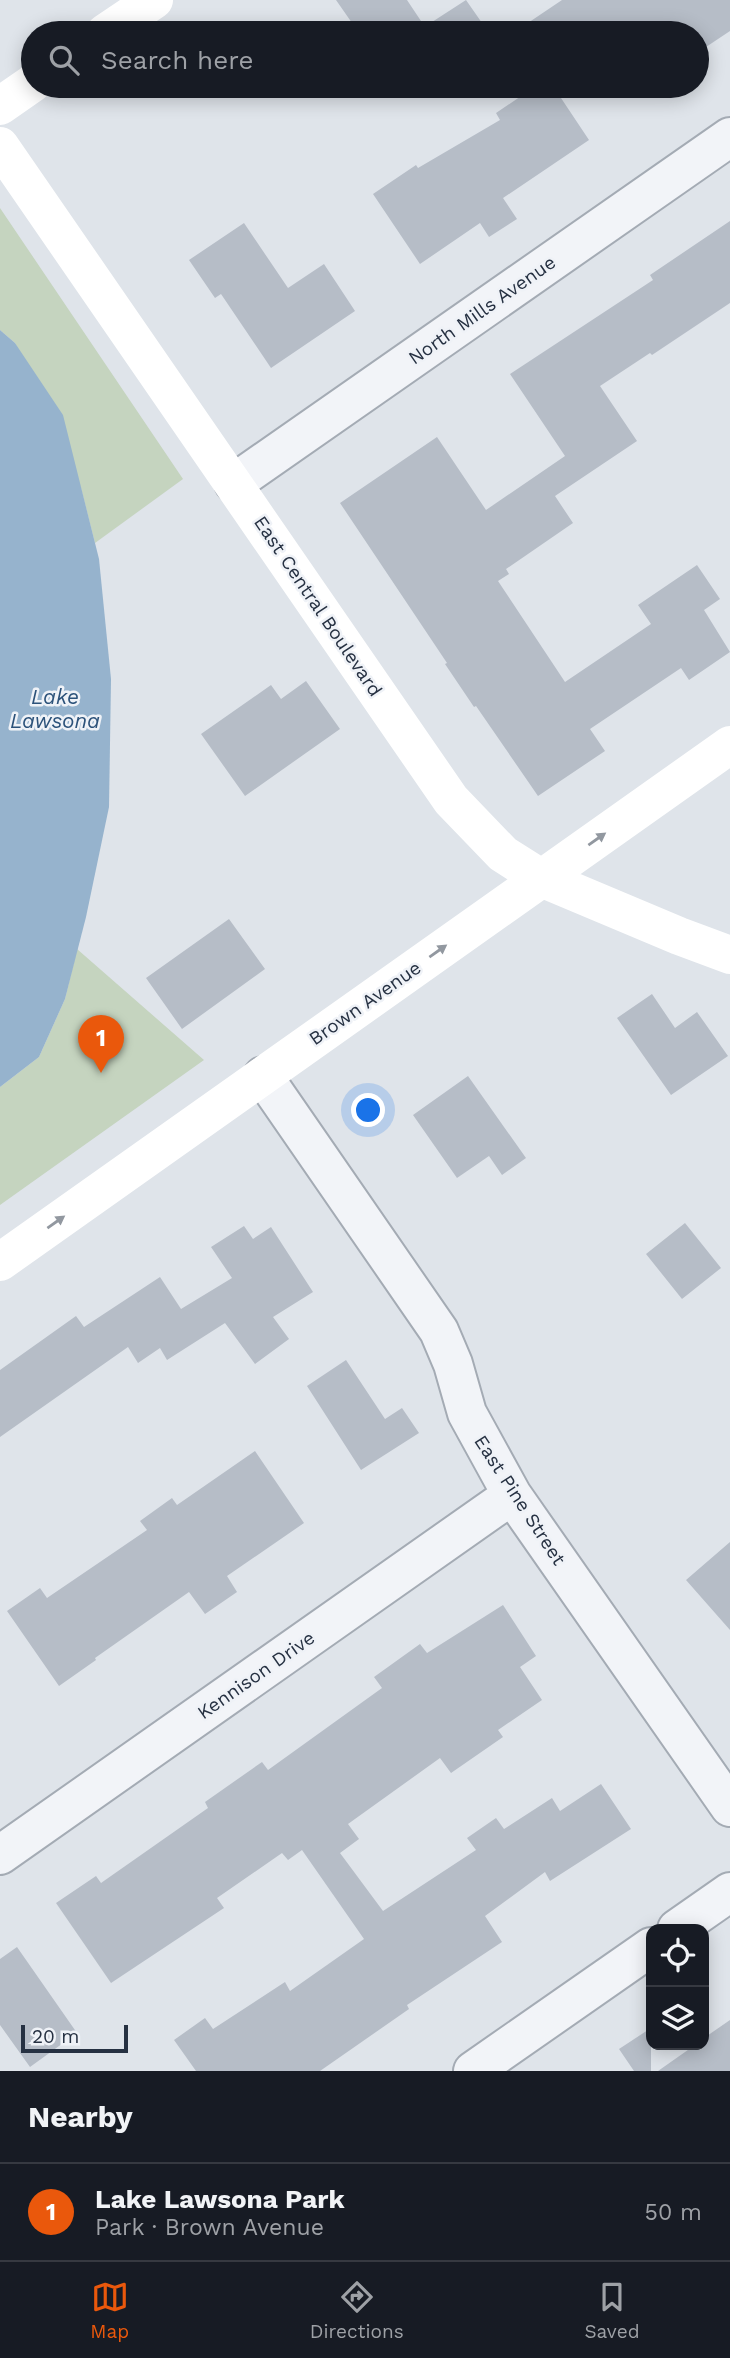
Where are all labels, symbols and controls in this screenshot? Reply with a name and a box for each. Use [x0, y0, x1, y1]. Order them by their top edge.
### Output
search box [21, 21, 709, 98]
icon: search [45, 41, 83, 79]
text: Search here [101, 45, 253, 75]
street label: North Mills Avenue [404, 251, 560, 369]
street label: East Central Boulevard [249, 511, 387, 701]
water label: Lake Lawsona [10, 684, 100, 733]
one-way arrow [588, 832, 606, 846]
one-way arrow [429, 944, 447, 958]
street label: Brown Avenue [305, 956, 425, 1050]
pin: 1 [78, 1015, 124, 1073]
your location [351, 1093, 385, 1127]
one-way arrow [47, 1215, 65, 1229]
street label: East Pine Street [469, 1431, 571, 1569]
street label: Kennison Drive [193, 1626, 319, 1724]
map controls [646, 1924, 709, 2050]
button: locate [646, 1924, 709, 1987]
button: layers [646, 1987, 709, 2050]
scale bar [21, 2022, 128, 2054]
text: 20 m [32, 2025, 79, 2048]
text: Nearby [28, 2099, 133, 2134]
text: Lake Lawsona Park [95, 2184, 345, 2214]
text: 1 [46, 2199, 56, 2226]
text: 50 m [645, 2199, 702, 2226]
text: Park · Brown Avenue [95, 2214, 324, 2241]
tab: Map [90, 2278, 129, 2343]
tab: Directions [310, 2278, 404, 2343]
tab: Saved [584, 2278, 640, 2343]

